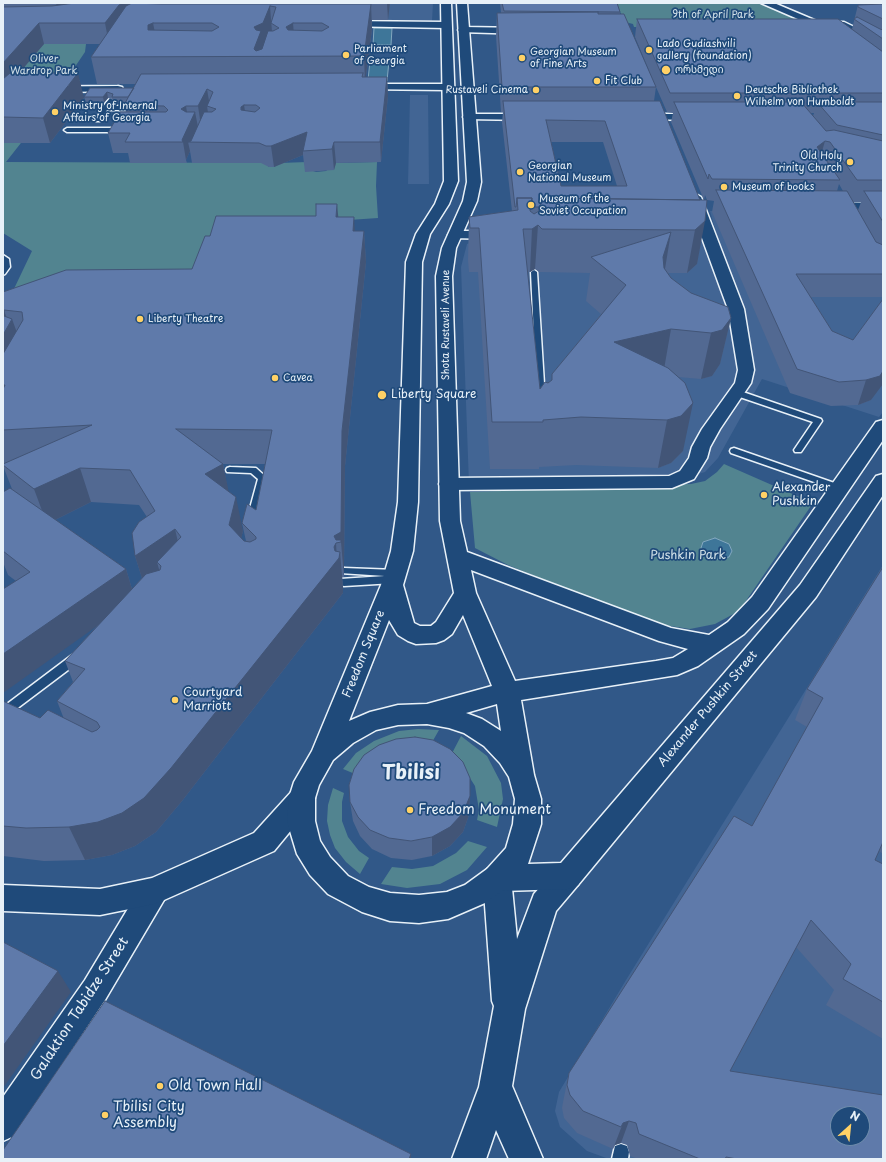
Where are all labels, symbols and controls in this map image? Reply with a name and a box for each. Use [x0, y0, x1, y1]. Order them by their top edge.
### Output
park label: 9th of April Park [672, 9, 754, 21]
place label: Lado Gudiashvili gallery (foundation) [657, 38, 752, 62]
place label: Parliament of Georgia [354, 43, 407, 66]
marker: Lado Gudiashvili gallery (foundation) [644, 45, 654, 55]
place label: Georgian Museum of Fine Arts [530, 46, 617, 70]
marker: Parliament of Georgia [341, 50, 351, 60]
park label: Oliver Wardrop Park [10, 53, 78, 76]
marker: Georgian Museum of Fine Arts [517, 53, 527, 63]
marker: ორსმედი [660, 64, 672, 76]
place label: ორსმედი [675, 64, 723, 76]
place label: Fit Club [605, 75, 642, 87]
marker: Fit Club [592, 76, 602, 86]
place label: Rustaveli Cinema [445, 84, 528, 96]
place label: Deutsche Bibliothek Wilhelm von Humboldt [745, 84, 854, 108]
marker: Rustaveli Cinema [531, 85, 541, 95]
marker: Deutsche Bibliothek Wilhelm von Humboldt [732, 91, 742, 101]
place label: Ministry of Internal Affairs of Georgia [63, 100, 157, 124]
marker: Ministry of Internal Affairs of Georgia [50, 107, 60, 117]
place label: Old Holy Trinity Church [773, 150, 842, 174]
marker: Old Holy Trinity Church [845, 157, 855, 167]
place label: Georgian National Museum [528, 160, 611, 184]
marker: Georgian National Museum [515, 167, 525, 177]
place label: Museum of books [732, 181, 814, 193]
marker: Museum of books [719, 182, 729, 192]
place label: Museum of the Soviet Occupation [539, 193, 627, 216]
marker: Museum of the Soviet Occupation [526, 200, 536, 210]
street label: Shota Rustaveli Avenue [440, 270, 452, 380]
place label: Liberty Theatre [148, 313, 223, 325]
marker: Liberty Theatre [135, 314, 145, 324]
place label: Cavea [283, 372, 313, 384]
marker: Cavea [270, 373, 280, 383]
place label: Liberty Square [391, 388, 476, 402]
marker: Liberty Square [376, 389, 388, 401]
place label: Alexander Pushkin [772, 481, 830, 509]
marker: Alexander Pushkin [759, 490, 769, 500]
park label: Pushkin Park [650, 549, 726, 563]
street label: Freedom Square [340, 608, 388, 700]
street label: Alexander Pushkin Street [655, 648, 761, 770]
place label: Courtyard Marriott [183, 686, 242, 714]
marker: Courtyard Marriott [170, 695, 180, 705]
district label: Tbilisi [382, 761, 440, 785]
place label: Freedom Monument [418, 802, 551, 818]
marker: Freedom Monument [405, 805, 415, 815]
street label: Galaktion Tabidze Street [27, 934, 133, 1084]
place label: Old Town Hall [168, 1078, 262, 1094]
marker: Old Town Hall [155, 1081, 165, 1091]
place label: Tbilisi City Assembly [113, 1099, 185, 1132]
north arrow [830, 1106, 870, 1146]
text: N [847, 1106, 863, 1125]
marker: Tbilisi City Assembly [100, 1110, 110, 1120]

